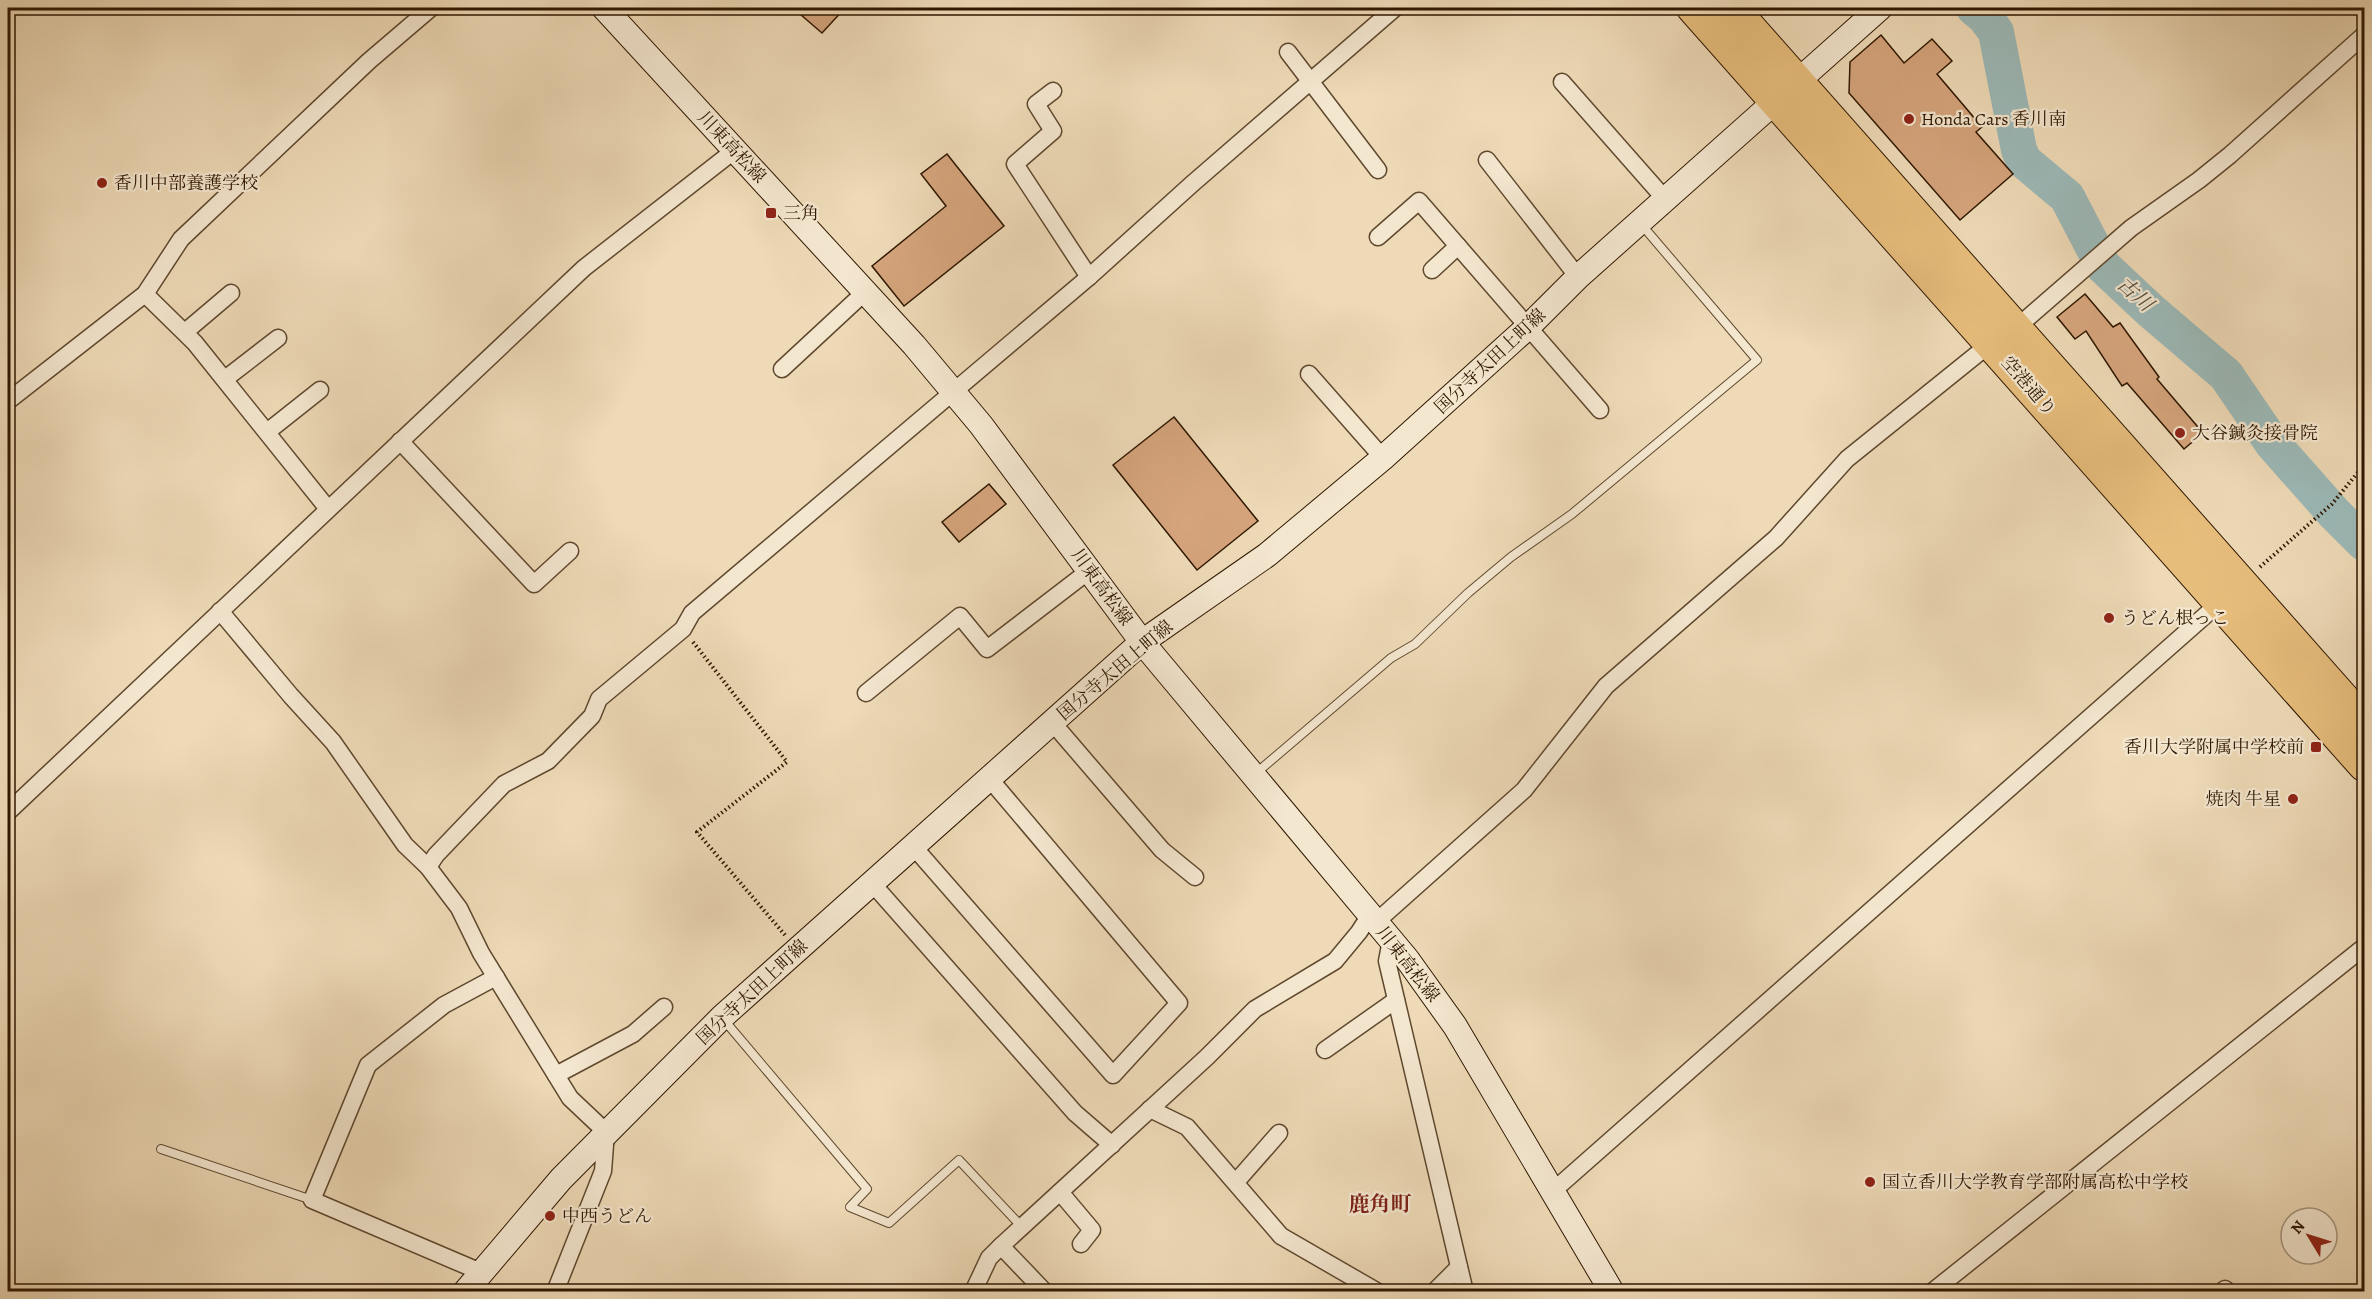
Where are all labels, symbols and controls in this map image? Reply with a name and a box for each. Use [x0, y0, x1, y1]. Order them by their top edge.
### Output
street label: 川東高松線 [693, 106, 771, 188]
place label: Honda Cars 香川南 [1921, 107, 2066, 131]
marker: Honda Cars 香川南 [1902, 112, 1916, 126]
place label: 香川中部養護学校 [114, 171, 258, 195]
marker: 香川中部養護学校 [95, 176, 109, 190]
place label: 三角 [783, 201, 819, 225]
marker: 三角 [764, 206, 778, 220]
water label: 古川 [2111, 271, 2160, 319]
street label: 国分寺太田上町線 [1429, 303, 1551, 419]
street label: 空港通り [1996, 351, 2062, 421]
place label: 大谷鍼灸接骨院 [2192, 421, 2318, 445]
marker: 大谷鍼灸接骨院 [2173, 426, 2187, 440]
street label: 川東高松線 [1066, 544, 1138, 630]
place label: うどん根っこ [2121, 606, 2229, 630]
marker: うどん根っこ [2102, 611, 2116, 625]
street label: 国分寺太田上町線 [1052, 615, 1178, 725]
place label: 香川大学附属中学校前 [2124, 735, 2304, 759]
marker: 香川大学附属中学校前 [2309, 740, 2323, 754]
place label: 焼肉 牛星 [2205, 787, 2281, 811]
marker: 焼肉 牛星 [2286, 792, 2300, 806]
street label: 川東高松線 [1371, 921, 1445, 1007]
street label: 国分寺太田上町線 [691, 934, 813, 1050]
place label: 国立香川大学教育学部附属高松中学校 [1882, 1170, 2188, 1194]
marker: 国立香川大学教育学部附属高松中学校 [1863, 1175, 1877, 1189]
district label: 鹿角町 [1349, 1190, 1412, 1218]
place label: 中西うどん [562, 1204, 652, 1228]
north arrow [2279, 1206, 2339, 1266]
marker: 中西うどん [543, 1209, 557, 1223]
text: N [2286, 1216, 2310, 1239]

